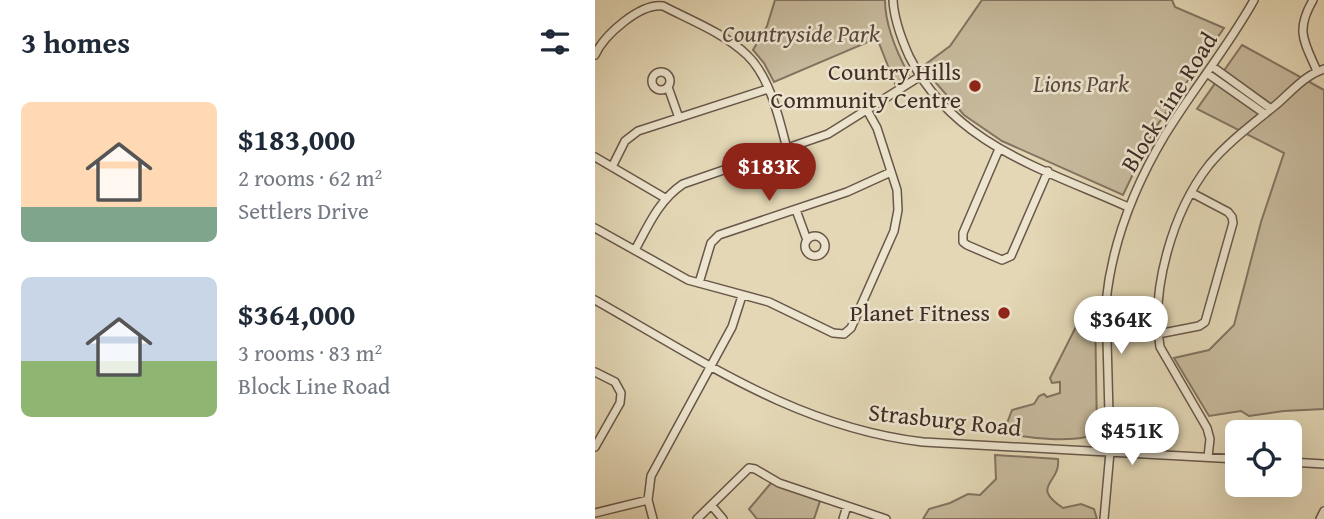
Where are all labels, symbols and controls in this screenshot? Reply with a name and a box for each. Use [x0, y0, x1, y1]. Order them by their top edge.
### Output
park label: Countryside Park [722, 16, 880, 51]
text: 3 homes [21, 20, 130, 64]
icon: filters [536, 23, 574, 61]
street label: Block Line Road [1112, 25, 1226, 178]
place label: Country Hills Community Centre [771, 54, 961, 117]
park label: Lions Park [1032, 66, 1129, 101]
marker: Country Hills Community Centre [967, 78, 983, 94]
text: $183,000 [238, 117, 355, 161]
icon: home [77, 130, 161, 214]
pin: $183K [720, 144, 818, 203]
text: $183K [738, 149, 800, 182]
text: 2 rooms · 62 m² [238, 161, 382, 194]
text: Settlers Drive [238, 194, 369, 227]
text: $364,000 [238, 292, 355, 336]
place label: Planet Fitness [850, 295, 990, 330]
pin: $364K [1072, 296, 1170, 356]
text: $364K [1090, 302, 1152, 335]
icon: home [77, 305, 161, 389]
marker: Planet Fitness [996, 305, 1012, 321]
text: 3 rooms · 83 m² [238, 336, 382, 369]
text: Block Line Road [238, 369, 390, 402]
street label: Strasburg Road [867, 394, 1023, 445]
pin: $451K [1083, 407, 1181, 467]
text: $451K [1101, 413, 1163, 446]
map controls [1225, 420, 1302, 497]
button: locate [1225, 420, 1302, 497]

